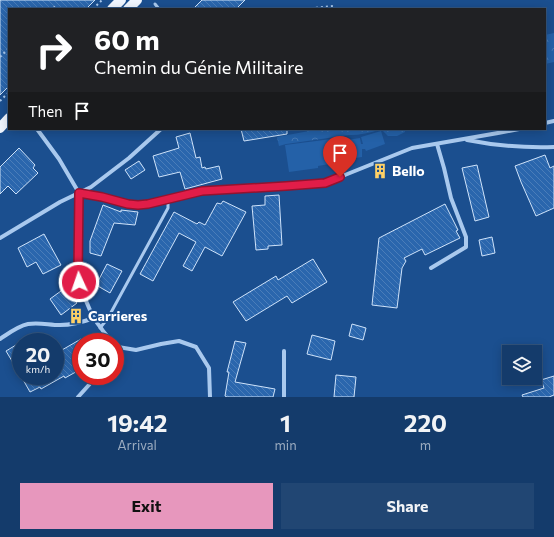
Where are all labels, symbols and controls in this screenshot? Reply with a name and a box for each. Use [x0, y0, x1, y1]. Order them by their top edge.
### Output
text: 60 m [94, 22, 160, 56]
icon: right [28, 24, 80, 76]
text: Chemin du Génie Militaire [94, 56, 304, 78]
icon: arrive [71, 100, 93, 122]
text: Then [28, 102, 63, 120]
pin [323, 136, 357, 177]
icon: arrive [329, 142, 351, 164]
building icon: Bello [371, 162, 389, 180]
place label: Bello [392, 162, 425, 179]
position arrow [58, 261, 100, 303]
building icon: Carrieres [67, 307, 85, 325]
place label: Carrieres [88, 307, 148, 324]
speed limit sign: 30 [72, 333, 124, 385]
text: 20 [26, 342, 50, 366]
map controls [502, 345, 542, 385]
button: layers [502, 345, 542, 385]
text: km/h [26, 363, 50, 375]
text: 19:42 [107, 408, 167, 437]
text: 1 [280, 408, 291, 437]
text: 220 [404, 408, 447, 437]
text: Arrival [118, 437, 157, 453]
text: min [274, 437, 297, 453]
text: m [420, 437, 431, 453]
button: Exit [20, 483, 273, 529]
button: Share [281, 483, 534, 529]

